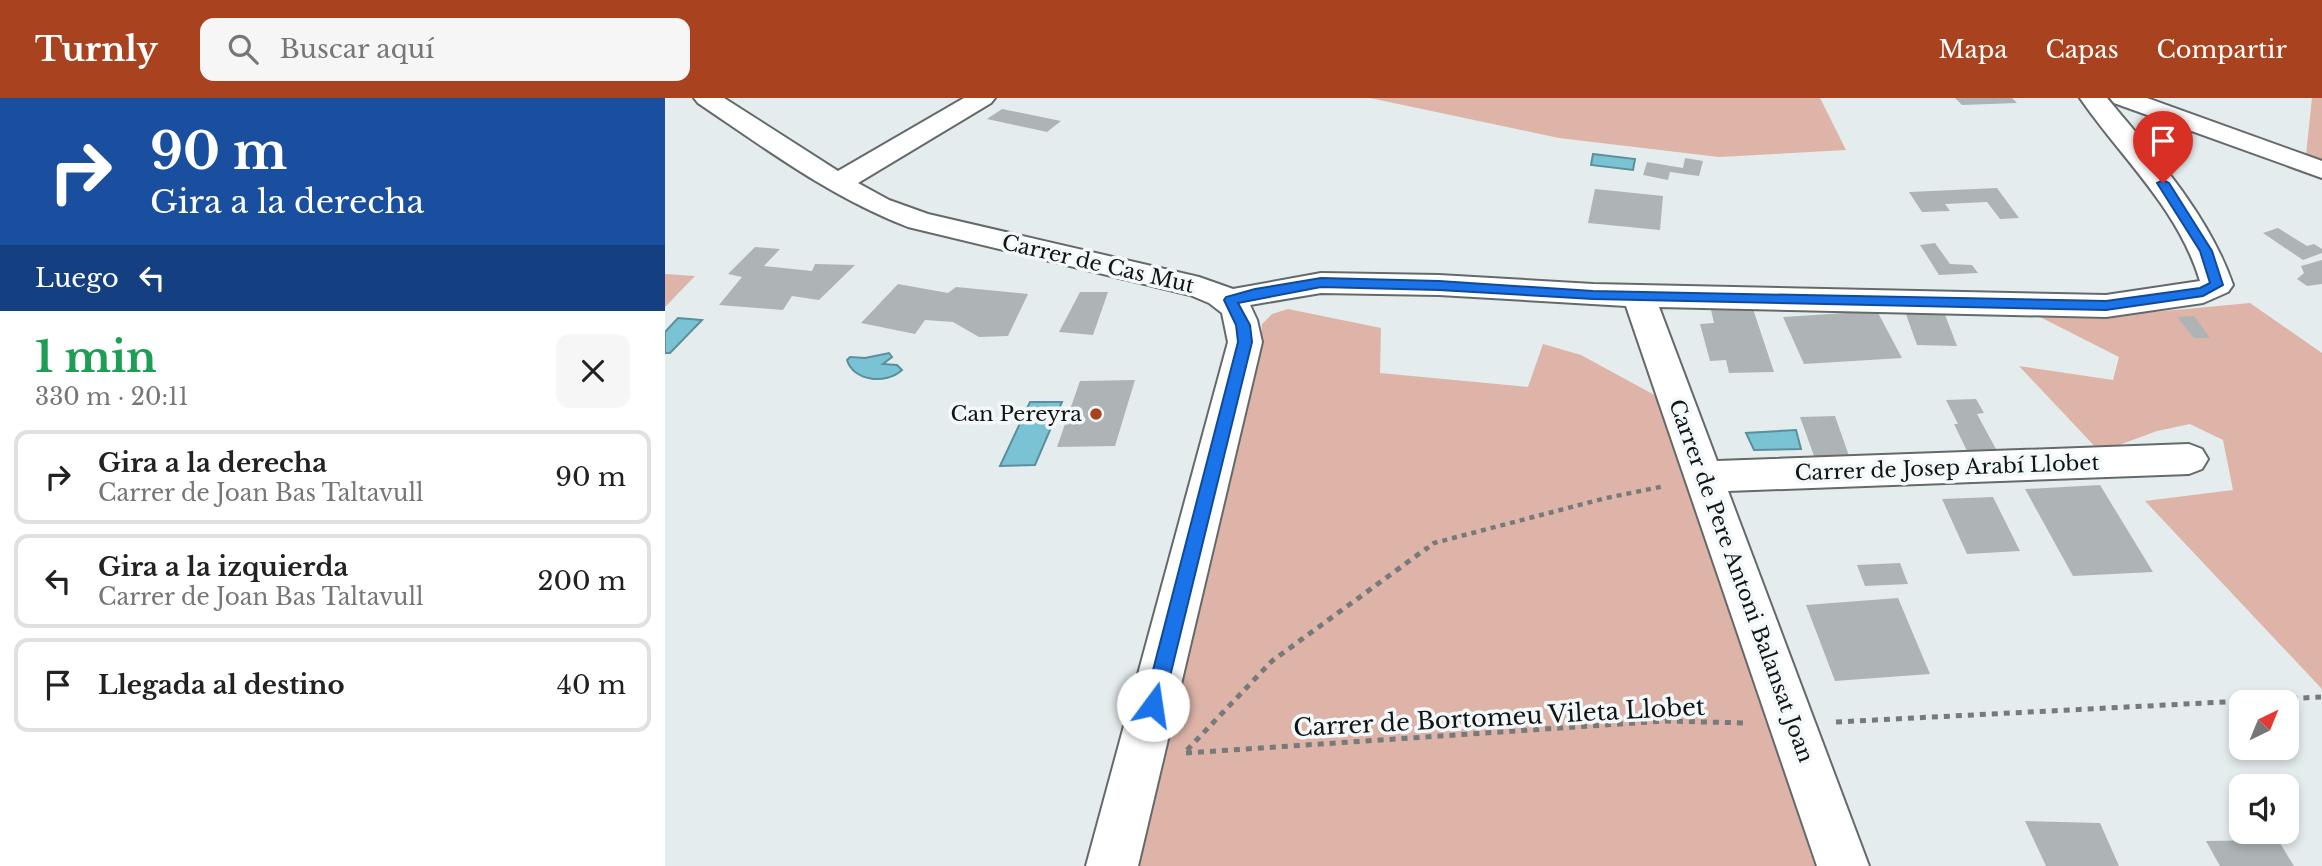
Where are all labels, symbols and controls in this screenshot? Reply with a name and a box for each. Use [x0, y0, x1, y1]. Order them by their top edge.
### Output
search box [200, 18, 690, 81]
text: Turnly [35, 29, 158, 70]
icon: search [224, 30, 262, 68]
text: Buscar aquí [280, 33, 434, 65]
text: Mapa [1938, 35, 2008, 64]
text: Capas [2046, 35, 2119, 64]
text: Compartir [2157, 35, 2287, 64]
pin [2133, 111, 2193, 183]
text: 90 m [150, 121, 287, 182]
icon: arrive [2144, 122, 2182, 160]
icon: right [35, 126, 126, 217]
text: Gira a la derecha [150, 182, 424, 222]
street label: Carrer de Cas Mut [999, 229, 1197, 299]
icon: left [133, 259, 171, 297]
text: Luego [35, 262, 119, 294]
text: 1 min [35, 331, 157, 383]
button: close [556, 334, 630, 408]
text: 330 m · 20:11 [35, 383, 188, 411]
street label: Carrer de Pere Antoni Balansat Joan [1663, 396, 1819, 766]
place label: Can Pereyra [951, 401, 1082, 427]
marker: Can Pereyra [1088, 406, 1104, 422]
text: Gira a la derecha [98, 447, 327, 479]
street label: Carrer de Josep Arabí Llobet [1794, 450, 2100, 486]
icon: right [39, 458, 77, 496]
text: 90 m [555, 461, 626, 493]
text: Carrer de Joan Bas Taltavull [98, 479, 423, 507]
text: Gira a la izquierda [98, 551, 348, 583]
icon: left [39, 562, 77, 600]
text: 200 m [537, 565, 626, 597]
text: Carrer de Joan Bas Taltavull [98, 583, 423, 611]
icon: arrive [39, 666, 77, 704]
position arrow [1116, 668, 1190, 742]
text: Llegada al destino [98, 669, 345, 701]
text: 40 m [557, 669, 626, 701]
north arrow [2229, 690, 2299, 760]
map controls [2229, 690, 2299, 844]
street label: Carrer de Bortomeu Vileta Llobet [1292, 692, 1706, 742]
button: sound [2229, 774, 2299, 844]

